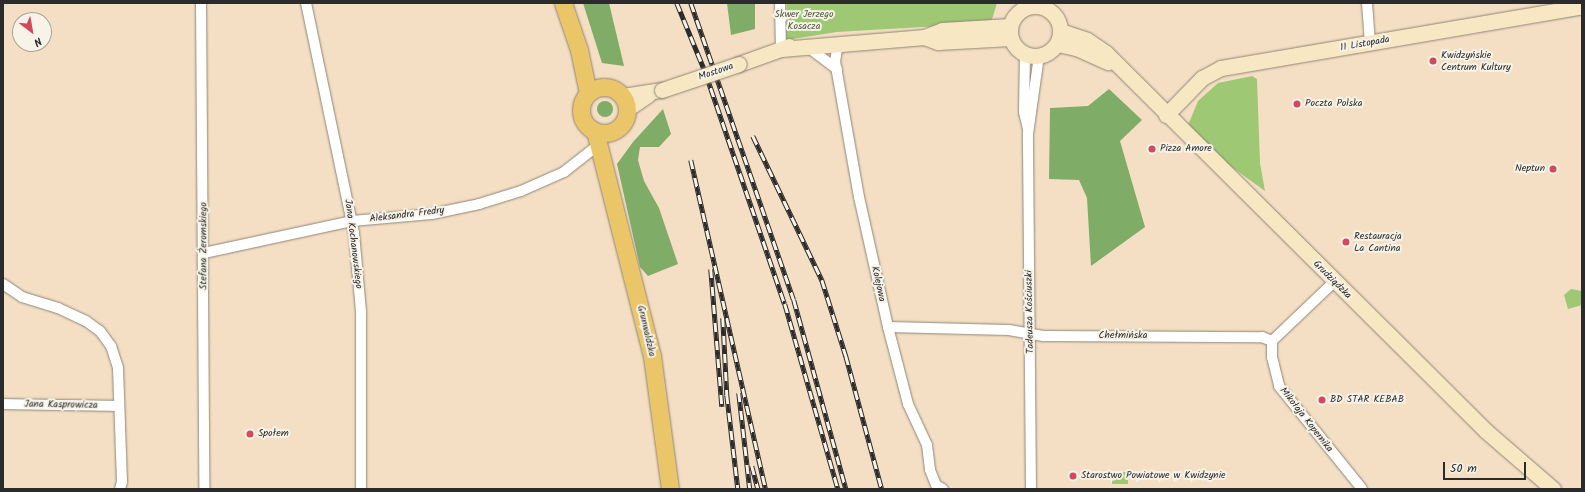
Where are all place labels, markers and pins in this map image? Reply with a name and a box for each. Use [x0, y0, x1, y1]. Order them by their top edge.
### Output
place label: Kwidzyńskie Centrum Kultury [1441, 49, 1511, 72]
marker: Kwidzyńskie Centrum Kultury [1428, 56, 1438, 66]
place label: Poczta Polska [1305, 98, 1362, 110]
marker: Poczta Polska [1292, 99, 1302, 109]
place label: Pizza Amore [1160, 143, 1212, 155]
marker: Pizza Amore [1147, 144, 1157, 154]
place label: Neptun [1515, 163, 1545, 175]
marker: Neptun [1548, 164, 1558, 174]
place label: Restauracja La Cantina [1354, 230, 1402, 254]
marker: Restauracja La Cantina [1341, 237, 1351, 247]
place label: BD STAR KEBAB [1330, 394, 1404, 406]
marker: BD STAR KEBAB [1317, 395, 1327, 405]
place label: Społem [258, 428, 289, 440]
marker: Społem [245, 429, 255, 439]
place label: Starostwo Powiatowe w Kwidzynie [1081, 470, 1226, 482]
marker: Starostwo Powiatowe w Kwidzynie [1068, 471, 1078, 481]

